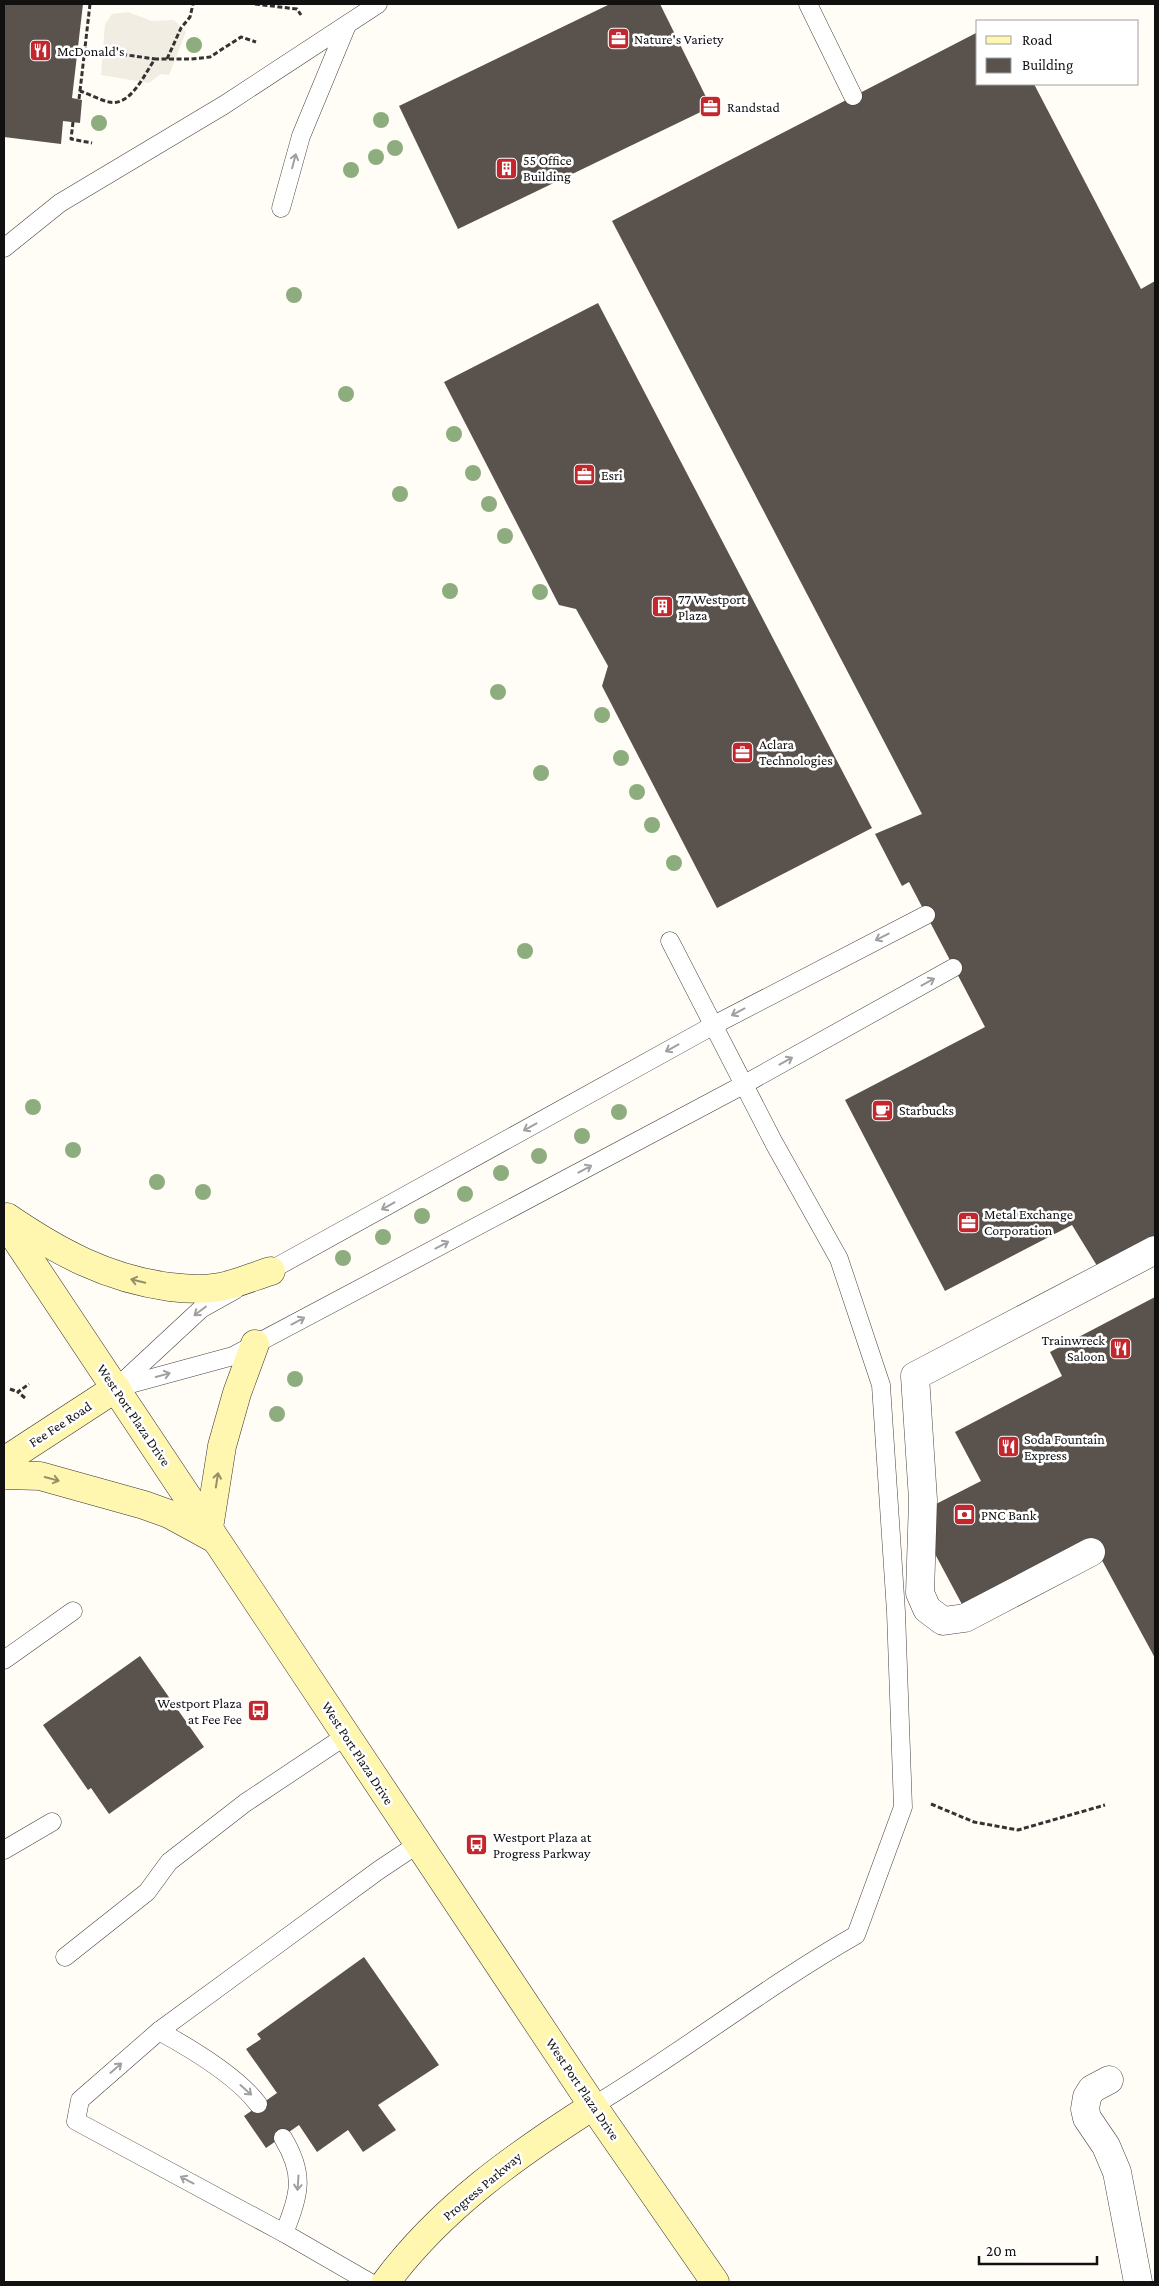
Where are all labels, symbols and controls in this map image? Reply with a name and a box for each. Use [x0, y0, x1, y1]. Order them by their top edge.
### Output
legend [976, 20, 1139, 85]
office icon: Nature's Variety [606, 27, 630, 51]
place label: Nature's Variety [634, 31, 724, 47]
text: Road [1022, 32, 1053, 48]
restaurant icon: McDonald's [29, 39, 53, 63]
place label: McDonald's [57, 43, 124, 59]
text: Building [1022, 57, 1073, 74]
office icon: Randstad [699, 95, 723, 119]
place label: Randstad [727, 99, 781, 115]
place label: 55 Office Building [523, 152, 572, 184]
one-way arrow [290, 153, 299, 169]
building icon: 55 Office Building [495, 156, 519, 180]
office icon: Esri [573, 463, 597, 487]
place label: Esri [601, 467, 623, 483]
place label: 77 Westport Plaza [678, 591, 746, 623]
building icon: 77 Westport Plaza [650, 595, 674, 619]
place label: Aclara Technologies [759, 736, 833, 768]
office icon: Aclara Technologies [731, 740, 755, 764]
one-way arrow [875, 932, 890, 942]
one-way arrow [920, 977, 935, 986]
one-way arrow [731, 1008, 746, 1017]
one-way arrow [665, 1044, 679, 1054]
one-way arrow [778, 1056, 793, 1065]
cafe icon: Starbucks [871, 1098, 895, 1122]
place label: Starbucks [899, 1102, 954, 1118]
one-way arrow [522, 1122, 537, 1132]
one-way arrow [578, 1163, 592, 1173]
one-way arrow [380, 1201, 395, 1211]
place label: Metal Exchange Corporation [984, 1206, 1073, 1238]
office icon: Metal Exchange Corporation [956, 1210, 980, 1234]
one-way arrow [434, 1240, 449, 1249]
one-way arrow [130, 1276, 146, 1285]
one-way arrow [193, 1306, 207, 1316]
one-way arrow [291, 1316, 306, 1326]
place label: Trainwreck Saloon [1041, 1332, 1105, 1364]
restaurant icon: Trainwreck Saloon [1109, 1336, 1133, 1360]
street label: West Port Plaza Drive [94, 1361, 174, 1469]
one-way arrow [154, 1369, 170, 1379]
street label: Fee Fee Road [26, 1397, 95, 1450]
place label: Soda Fountain Express [1024, 1431, 1105, 1463]
restaurant icon: Soda Fountain Express [996, 1435, 1020, 1459]
one-way arrow [212, 1472, 222, 1488]
one-way arrow [44, 1474, 60, 1484]
bank icon: PNC Bank [953, 1503, 977, 1527]
place label: PNC Bank [981, 1507, 1037, 1523]
place label: Westport Plaza at Fee Fee [157, 1695, 243, 1727]
street label: West Port Plaza Drive [319, 1698, 397, 1808]
bus stop icon: Westport Plaza at Fee Fee [246, 1699, 270, 1723]
place label: Westport Plaza at Progress Parkway [493, 1829, 592, 1861]
bus stop icon: Westport Plaza at Progress Parkway [465, 1833, 489, 1857]
street label: West Port Plaza Drive [543, 2035, 623, 2143]
one-way arrow [110, 2063, 123, 2074]
one-way arrow [239, 2085, 252, 2096]
street label: Progress Parkway [439, 2148, 525, 2223]
one-way arrow [179, 2175, 194, 2185]
one-way arrow [294, 2175, 303, 2191]
scale bar [979, 2234, 1096, 2266]
text: 20 m [986, 2243, 1017, 2259]

